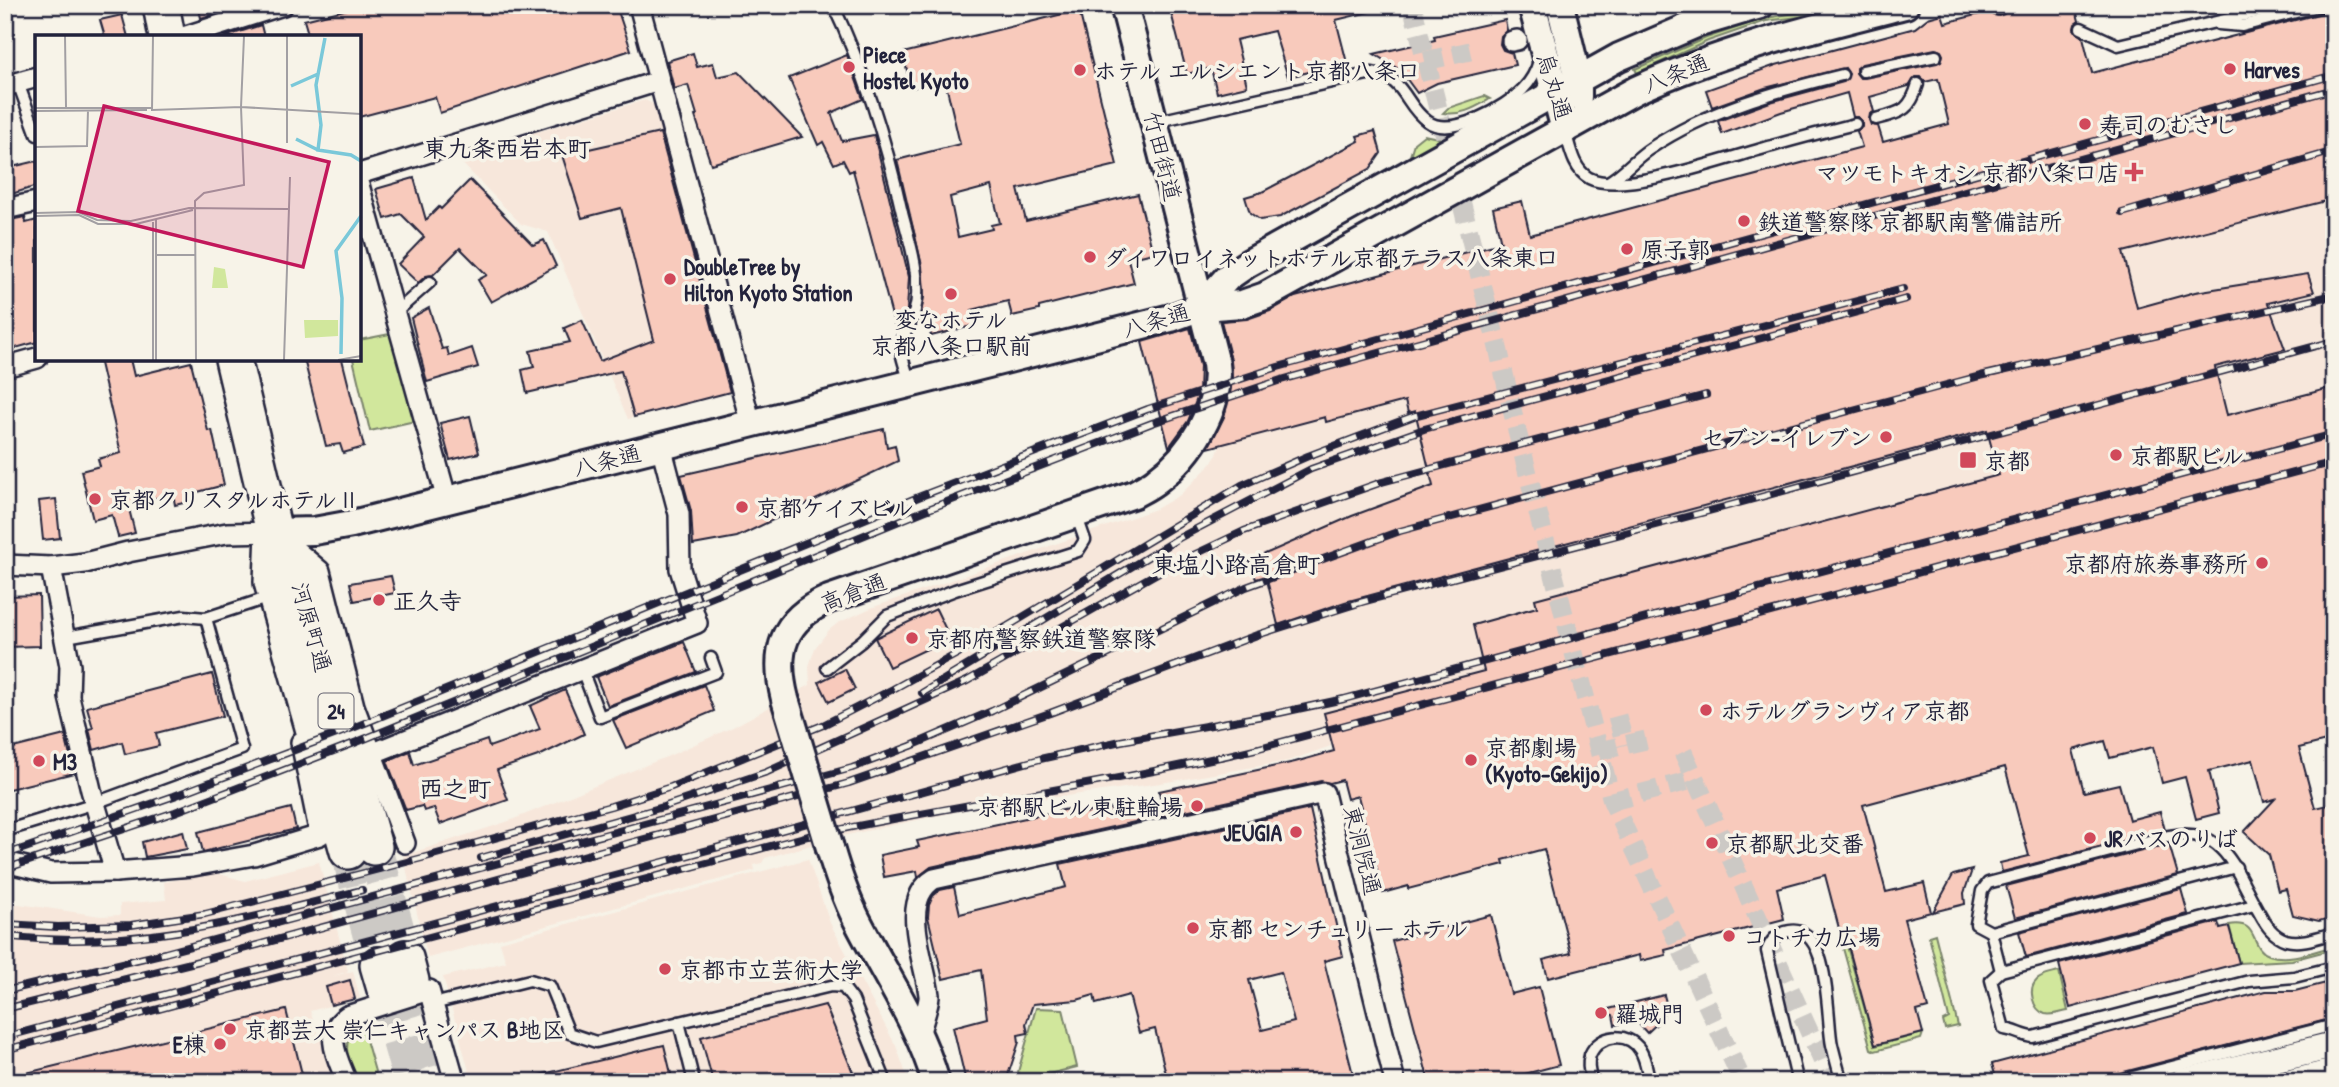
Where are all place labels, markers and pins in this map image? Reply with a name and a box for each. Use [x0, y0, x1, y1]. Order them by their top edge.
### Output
place label: Piece Hostel Kyoto [863, 39, 969, 97]
place label: Harves [2244, 54, 2300, 85]
place label: ホテル エルシエント京都八条口 [1094, 55, 1420, 86]
marker: Piece Hostel Kyoto [841, 59, 857, 75]
marker: Harves [2222, 61, 2238, 77]
marker: ホテル エルシエント京都八条口 [1072, 62, 1088, 78]
place label: 寿司のむさし [2099, 109, 2237, 140]
marker: 寿司のむさし [2077, 116, 2093, 132]
place label: マツモトキオシ 京都八条口店 [1816, 157, 2120, 188]
marker: マツモトキオシ 京都八条口店 [2126, 164, 2142, 180]
place label: 鉄道警察隊 京都駅南警備詰所 [1758, 206, 2062, 237]
marker: 鉄道警察隊 京都駅南警備詰所 [1736, 213, 1752, 229]
place label: 原子郭 [1641, 234, 1710, 265]
marker: 原子郭 [1619, 241, 1635, 257]
place label: ダイワロイネットホテル京都テラス八条東口 [1104, 242, 1558, 273]
marker: ダイワロイネットホテル京都テラス八条東口 [1082, 249, 1098, 265]
place label: DoubleTree by Hilton Kyoto Station [684, 251, 853, 309]
marker: DoubleTree by Hilton Kyoto Station [662, 271, 678, 287]
marker: 変なホテル 京都八条口駅前 [943, 286, 959, 302]
place label: 変なホテル 京都八条口駅前 [871, 304, 1032, 361]
place label: セブン-イレブン [1702, 422, 1872, 453]
marker: セブン-イレブン [1878, 429, 1894, 445]
place label: 京都駅ビル [2130, 440, 2245, 471]
place label: 京都 [1984, 445, 2030, 476]
marker: 京都駅ビル [2108, 447, 2124, 463]
marker: 京都 [1958, 450, 1978, 470]
place label: 京都クリスタルホテルⅡ [109, 484, 360, 515]
marker: 京都クリスタルホテルⅡ [87, 491, 103, 507]
place label: 京都ケイズビル [756, 492, 914, 523]
marker: 京都ケイズビル [734, 499, 750, 515]
place label: 京都府旅券事務所 [2064, 548, 2248, 579]
marker: 京都府旅券事務所 [2254, 555, 2270, 571]
place label: 正久寺 [393, 585, 462, 616]
marker: 正久寺 [371, 592, 387, 608]
place label: 京都府警察鉄道警察隊 [926, 623, 1156, 654]
marker: 京都府警察鉄道警察隊 [904, 630, 920, 646]
place label: ホテルグランヴィア京都 [1720, 695, 1970, 726]
marker: ホテルグランヴィア京都 [1698, 702, 1714, 718]
place label: 京都劇場 (Kyoto-Gekijo) [1485, 732, 1608, 790]
place label: M3 [53, 746, 77, 777]
marker: 京都劇場 (Kyoto-Gekijo) [1463, 752, 1479, 768]
marker: M3 [31, 753, 47, 769]
place label: 京都駅ビル東駐輪場 [976, 791, 1183, 822]
marker: 京都駅ビル東駐輪場 [1189, 798, 1205, 814]
place label: JEUGIA [1223, 817, 1283, 848]
place label: JRバスのりば [2104, 823, 2238, 854]
marker: JEUGIA [1288, 824, 1304, 840]
place label: 京都駅北交番 [1726, 828, 1864, 859]
marker: JRバスのりば [2082, 830, 2098, 846]
marker: 京都駅北交番 [1704, 835, 1720, 851]
place label: 京都 センチュリー ホテル [1207, 913, 1469, 944]
marker: 京都 センチュリー ホテル [1185, 920, 1201, 936]
place label: コトチカ広場 [1743, 921, 1881, 952]
marker: コトチカ広場 [1721, 928, 1737, 944]
place label: 京都市立芸術大学 [679, 954, 863, 985]
marker: 京都市立芸術大学 [657, 961, 673, 977]
place label: 羅城門 [1615, 998, 1684, 1029]
marker: 羅城門 [1593, 1005, 1609, 1021]
place label: 京都芸大 崇仁キャンパス B地区 [244, 1014, 564, 1045]
marker: 京都芸大 崇仁キャンパス B地区 [222, 1021, 238, 1037]
place label: E棟 [173, 1029, 206, 1060]
marker: E棟 [212, 1036, 228, 1052]

